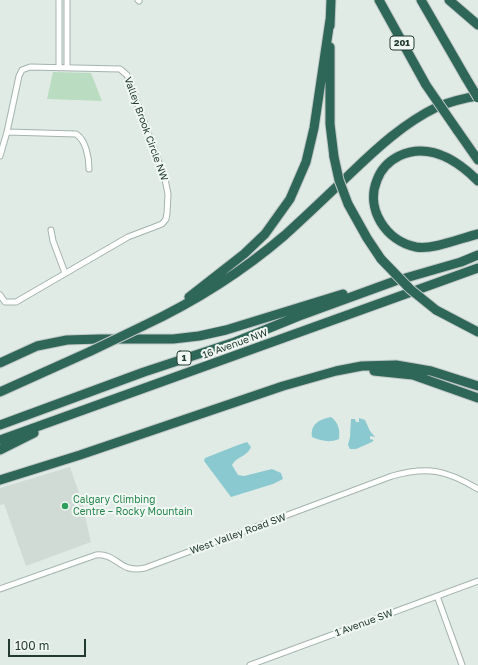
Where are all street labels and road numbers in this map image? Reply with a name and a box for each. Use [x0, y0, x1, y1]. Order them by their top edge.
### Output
road number: 201 [390, 36, 414, 50]
street label: Valley Brook Circle NW [122, 75, 170, 183]
street label: 16 Avenue NW [201, 327, 269, 361]
road number: 1 [177, 351, 191, 365]
street label: West Valley Road SW [188, 511, 288, 557]
street label: 1 Avenue SW [333, 607, 395, 639]

